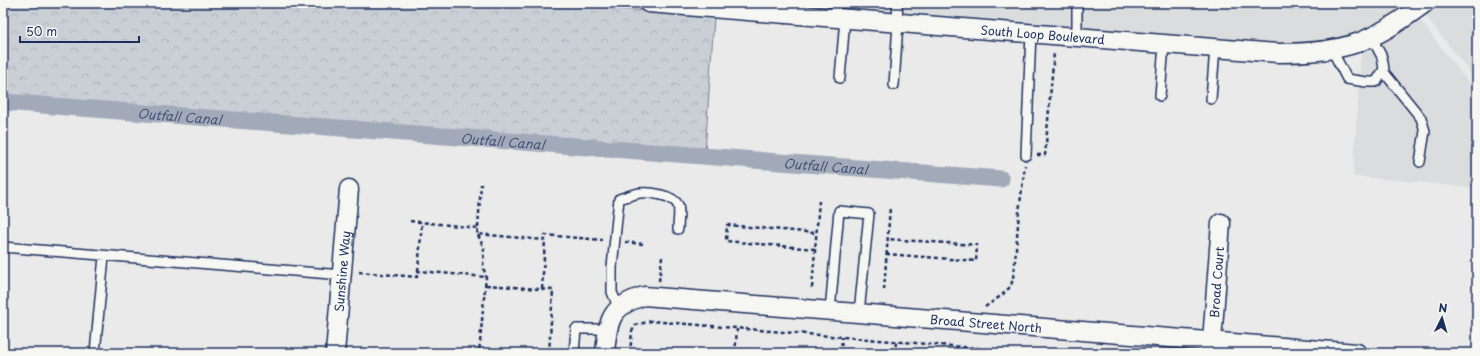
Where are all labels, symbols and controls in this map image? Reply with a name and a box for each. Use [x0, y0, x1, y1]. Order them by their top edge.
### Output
scale bar [20, 18, 139, 44]
street label: South Loop Boulevard [980, 20, 1106, 48]
text: 50 m [26, 22, 57, 40]
water label: Outfall Canal [137, 103, 225, 129]
water label: Outfall Canal [460, 128, 548, 153]
water label: Outfall Canal [783, 153, 871, 178]
street label: Sunshine Way [330, 230, 354, 313]
street label: Broad Court [1205, 246, 1228, 318]
north arrow [1422, 298, 1462, 338]
text: N [1438, 299, 1448, 316]
street label: Broad Street North [929, 310, 1043, 337]

